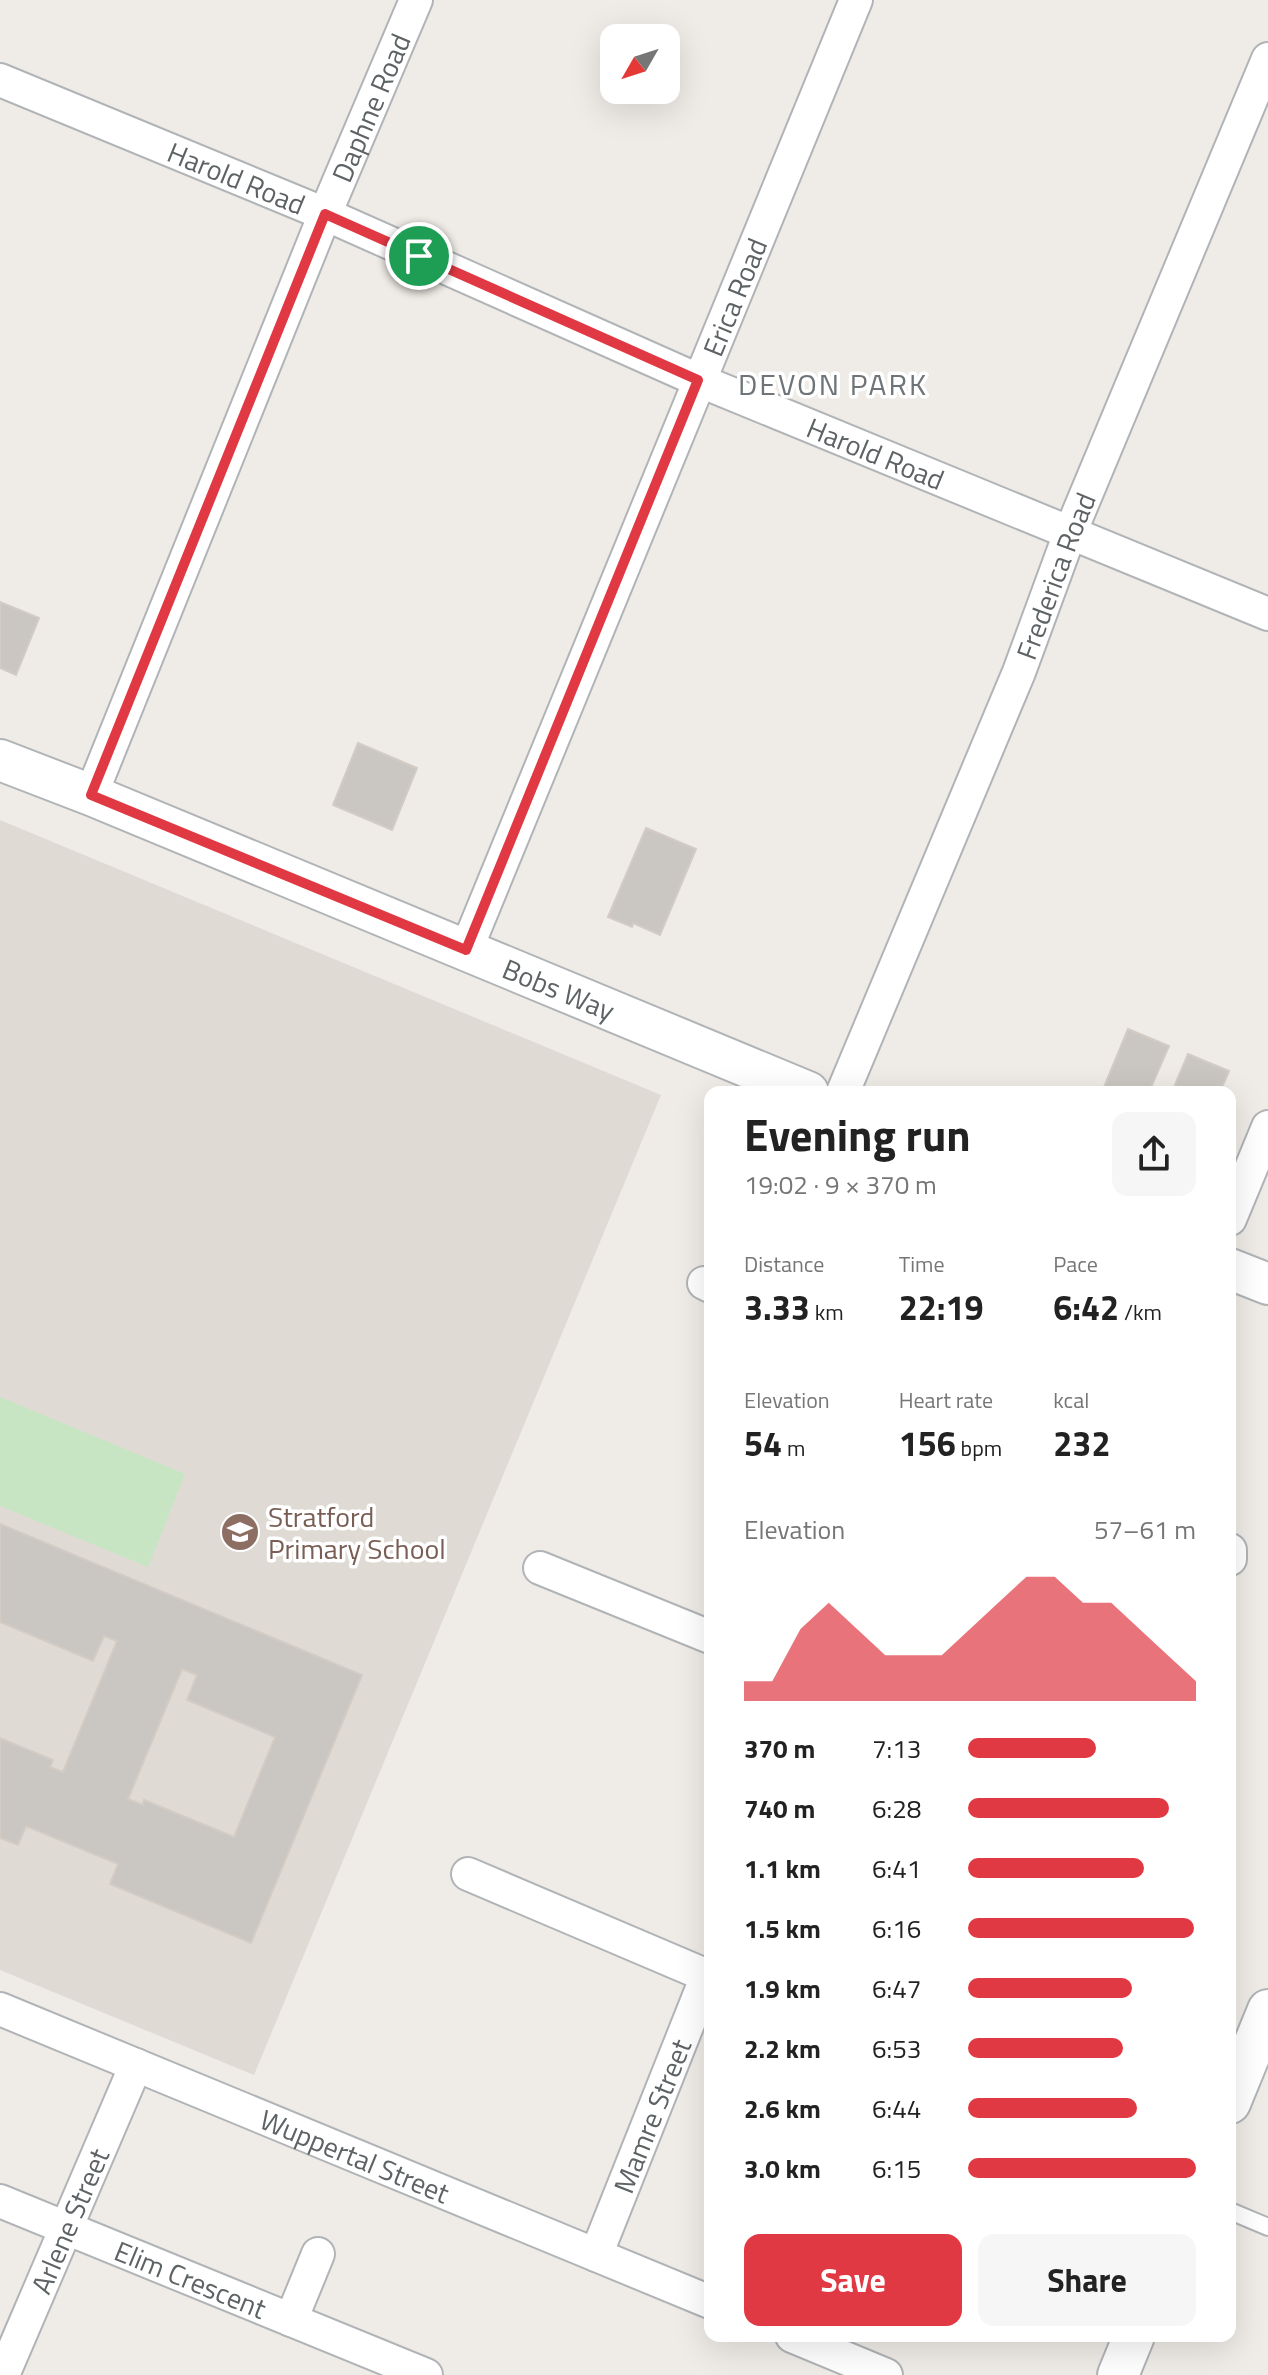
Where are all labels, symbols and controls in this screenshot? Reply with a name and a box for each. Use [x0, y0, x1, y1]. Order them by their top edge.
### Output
north arrow [600, 24, 680, 104]
map controls [600, 24, 680, 104]
street label: Daphne Road [320, 27, 421, 189]
street label: Harold Road [161, 130, 312, 225]
pin [385, 222, 453, 290]
street label: Erica Road [691, 231, 778, 363]
icon: arrive [397, 234, 441, 278]
district label: DEVON PARK [738, 361, 928, 407]
street label: Harold Road [800, 406, 951, 500]
street label: Frederica Road [1004, 486, 1106, 665]
street label: Bobs Way [496, 946, 622, 1031]
text: Evening run [744, 1101, 971, 1168]
button: share [1112, 1112, 1196, 1196]
text: 19:02 · 9 × 370 m [744, 1165, 937, 1204]
text: Distance [744, 1247, 824, 1281]
text: Time [899, 1247, 945, 1281]
text: Pace [1053, 1247, 1098, 1281]
text: 3.33 [744, 1281, 810, 1333]
text: 22:19 [899, 1281, 984, 1333]
text: 6:42 [1053, 1281, 1119, 1333]
text: km [810, 1295, 844, 1329]
text: /km [1119, 1295, 1162, 1329]
text: Elevation [744, 1383, 830, 1417]
text: Heart rate [899, 1383, 993, 1417]
text: kcal [1053, 1383, 1089, 1417]
text: 54 [744, 1417, 782, 1469]
text: 156 [899, 1417, 956, 1469]
text: 232 [1053, 1417, 1110, 1469]
text: m [782, 1431, 805, 1465]
text: bpm [956, 1431, 1002, 1465]
place label: Stratford Primary School [268, 1495, 446, 1570]
text: Elevation [744, 1510, 845, 1549]
text: 57–61 m [1094, 1510, 1196, 1549]
school or university icon: Stratford Primary School [219, 1511, 261, 1553]
text: 370 m [744, 1729, 815, 1768]
text: 7:13 [872, 1729, 921, 1768]
text: 740 m [744, 1789, 815, 1828]
text: 6:28 [872, 1789, 921, 1828]
text: 1.1 km [744, 1849, 821, 1888]
text: 6:41 [872, 1849, 921, 1888]
text: 1.5 km [744, 1909, 821, 1948]
text: 6:16 [872, 1909, 921, 1948]
text: 1.9 km [744, 1969, 821, 2008]
text: 6:47 [872, 1969, 921, 2008]
text: 2.2 km [744, 2029, 821, 2068]
text: 6:53 [872, 2029, 921, 2068]
street label: Mamre Street [601, 2032, 702, 2199]
text: 2.6 km [744, 2089, 821, 2128]
text: 6:44 [872, 2089, 921, 2128]
street label: Wuppertal Street [254, 2097, 456, 2214]
street label: Arlene Street [19, 2141, 120, 2300]
text: 3.0 km [744, 2149, 821, 2188]
text: 6:15 [872, 2149, 921, 2188]
street label: Elim Crescent [108, 2229, 273, 2329]
button: Save [744, 2234, 962, 2326]
button: Share [978, 2234, 1196, 2326]

